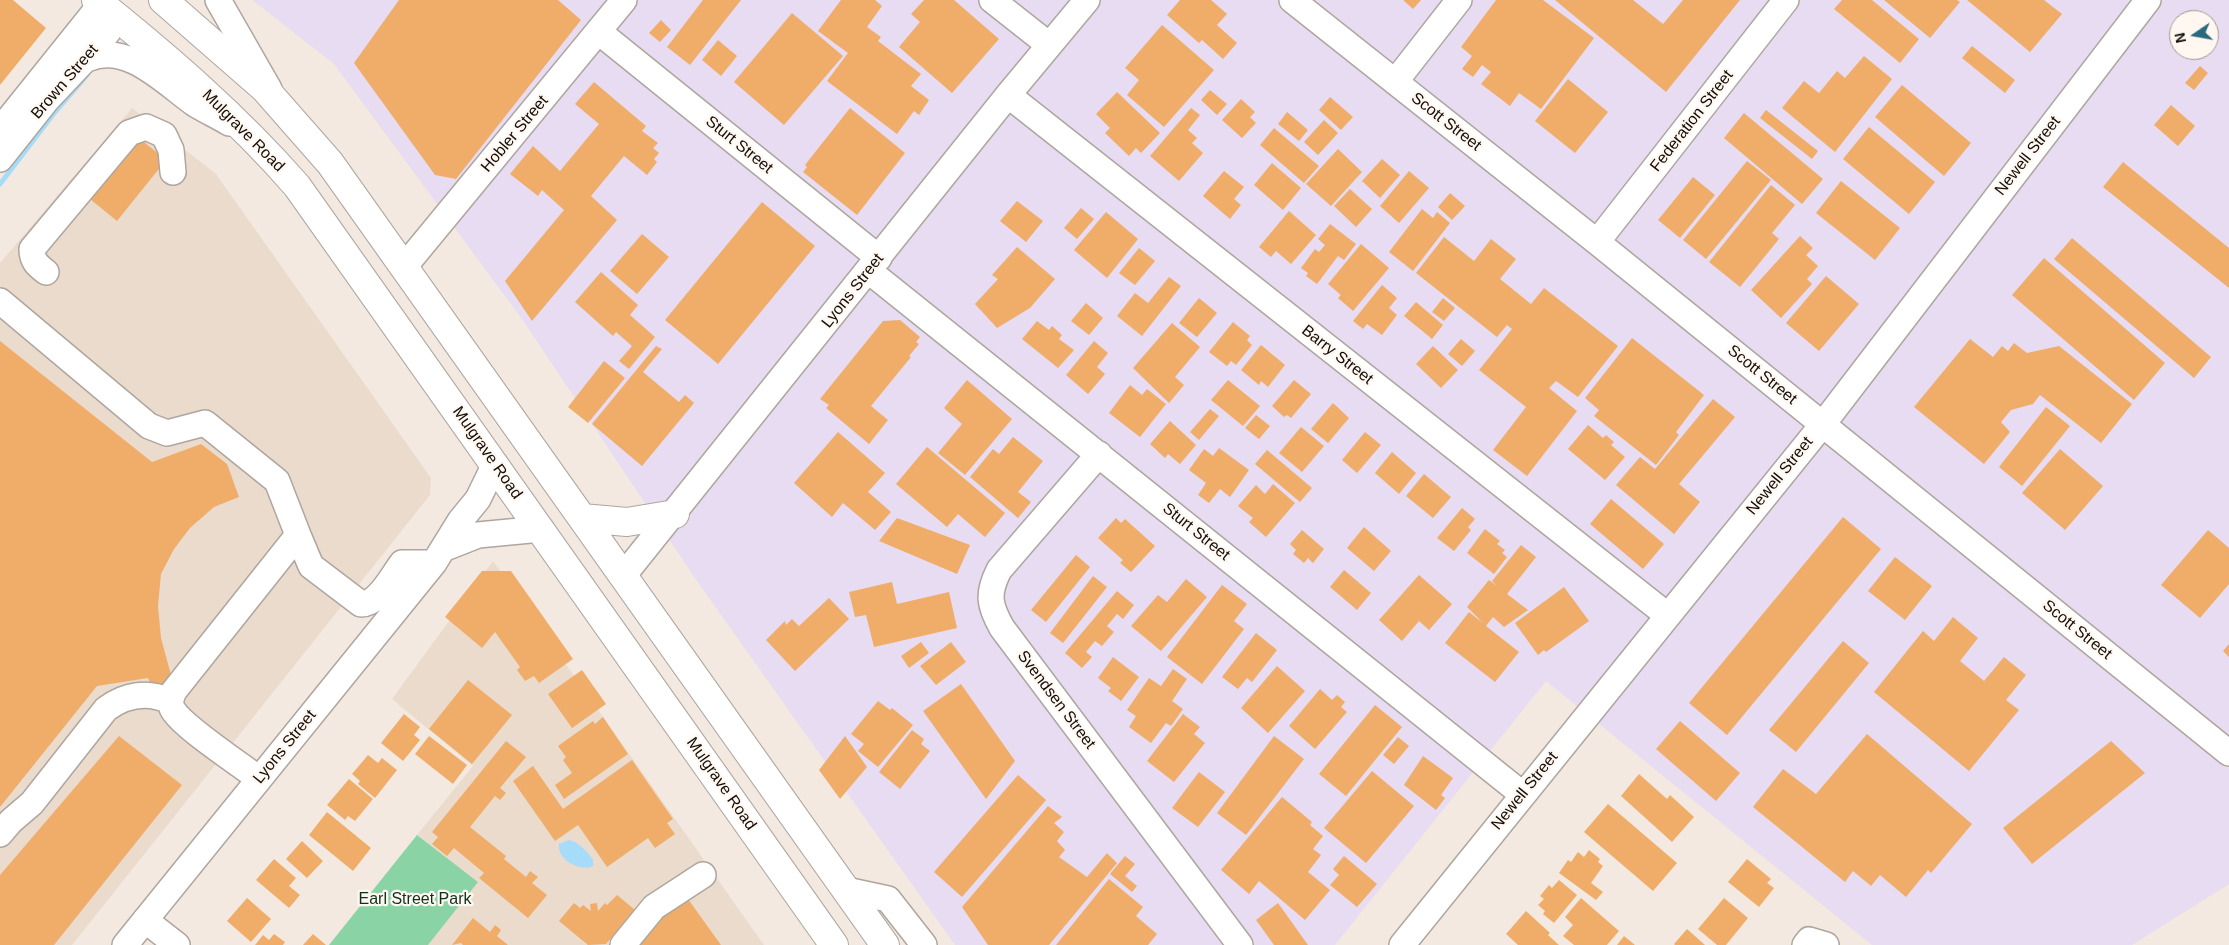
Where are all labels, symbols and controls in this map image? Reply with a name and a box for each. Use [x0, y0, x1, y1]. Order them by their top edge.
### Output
north arrow [2169, 10, 2219, 60]
text: N [2171, 31, 2189, 45]
street label: Brown Street [27, 41, 103, 123]
street label: Federation Street [1646, 66, 1738, 176]
street label: Mulgrave Road [198, 86, 288, 176]
street label: Scott Street [1407, 89, 1485, 155]
street label: Hobler Street [477, 92, 553, 176]
street label: Sturt Street [702, 112, 776, 178]
street label: Newell Street [1991, 113, 2065, 199]
street label: Lyons Street [818, 250, 888, 332]
street label: Barry Street [1297, 321, 1377, 389]
street label: Scott Street [1723, 341, 1801, 409]
street label: Mulgrave Road [448, 403, 526, 503]
street label: Newell Street [1743, 433, 1817, 519]
street label: Sturt Street [1159, 499, 1233, 565]
street label: Scott Street [2038, 596, 2116, 664]
street label: Svendsen Street [1013, 647, 1099, 753]
street label: Lyons Street [249, 706, 321, 788]
street label: Mulgrave Road [682, 734, 760, 834]
street label: Newell Street [1488, 748, 1562, 834]
park label: Earl Street Park [359, 890, 471, 910]

